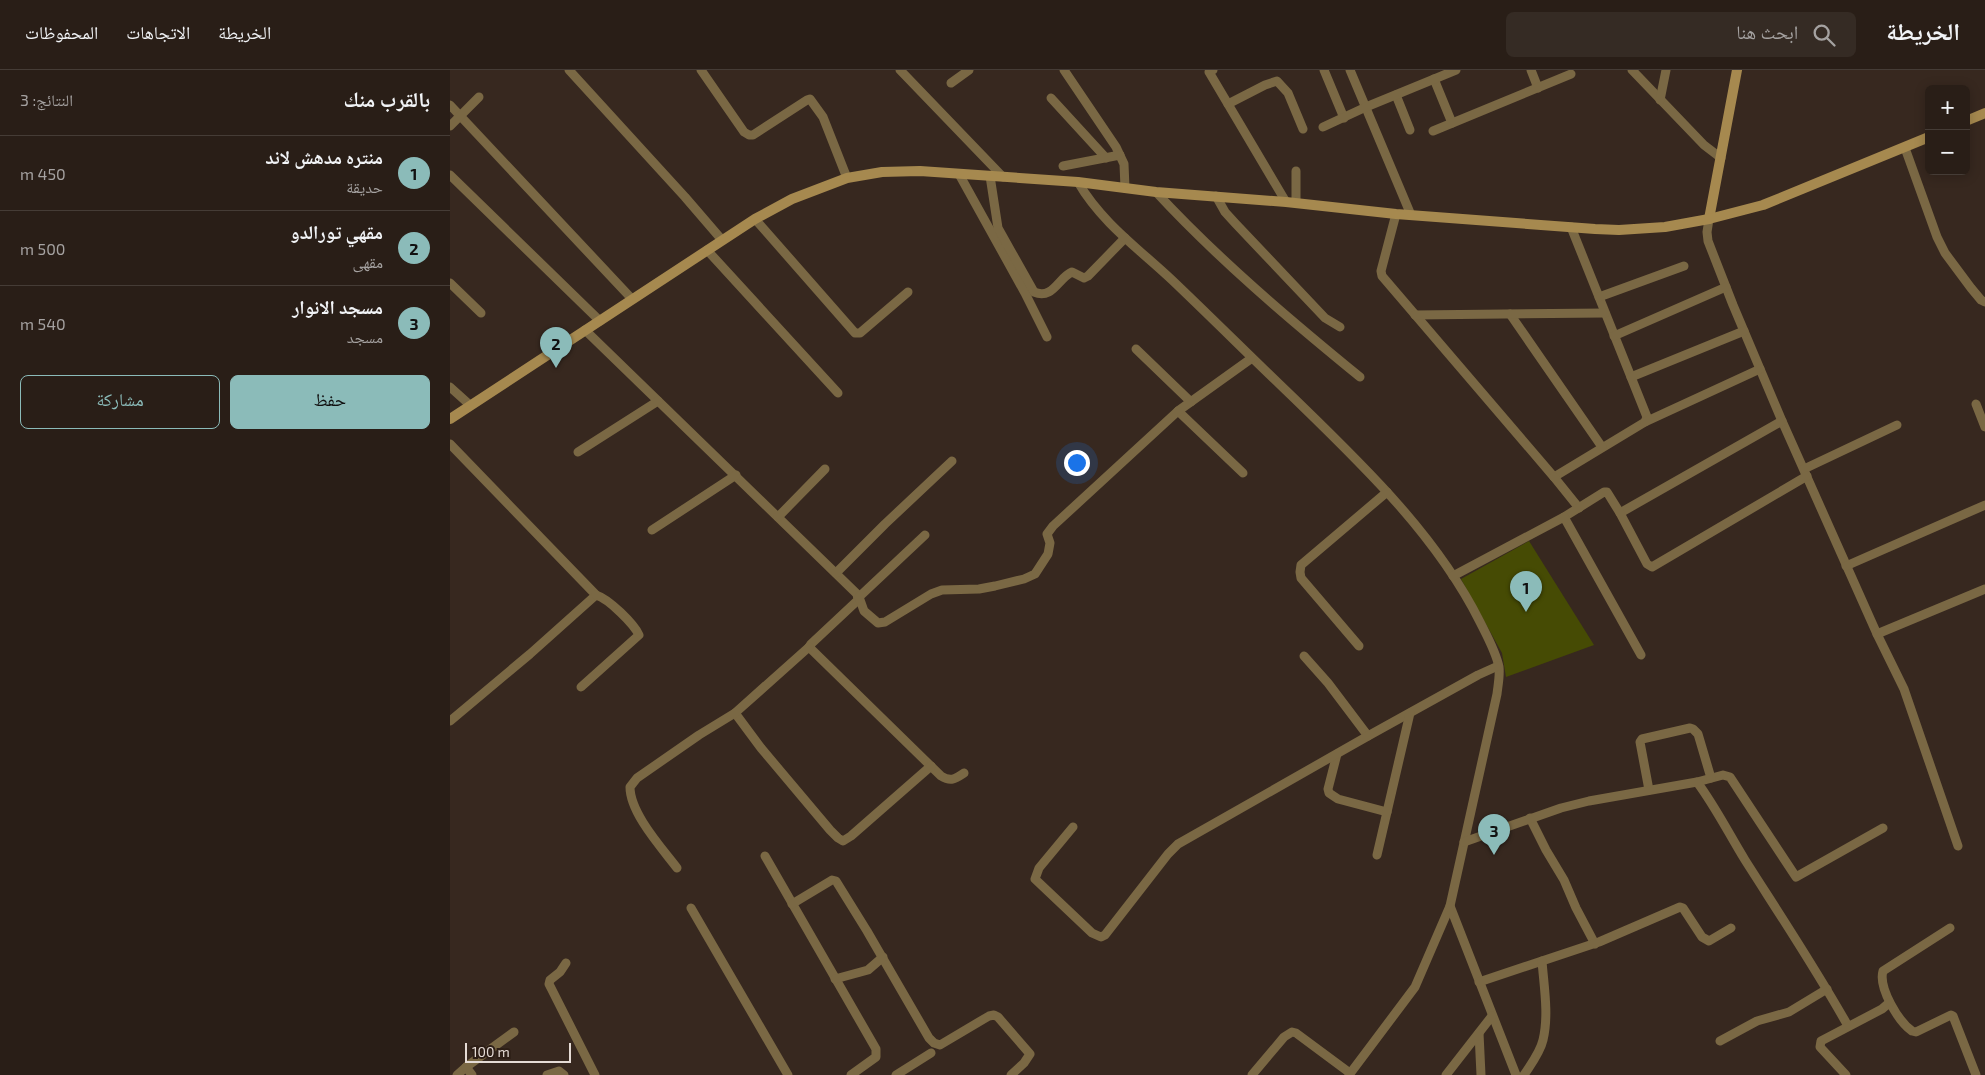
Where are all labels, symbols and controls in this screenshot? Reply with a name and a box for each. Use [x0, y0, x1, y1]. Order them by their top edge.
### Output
search box [1506, 12, 1856, 57]
text: الخريطة [1886, 16, 1960, 45]
text: ابحث هنا [1736, 20, 1798, 43]
text: المحفوظات [25, 21, 98, 43]
text: الاتجاهات [126, 21, 190, 43]
text: الخريطة [218, 21, 271, 43]
icon: search [1810, 21, 1838, 49]
map controls [1925, 85, 1970, 175]
button: + [1925, 85, 1970, 130]
text: بالقرب منك [344, 86, 430, 111]
text: النتائج: 3 [20, 90, 73, 109]
button: − [1925, 130, 1970, 175]
text: منتره مدهش لاند [265, 145, 383, 168]
text: 450 m [20, 164, 66, 183]
text: 1 [411, 164, 417, 183]
text: حديقة [346, 177, 383, 196]
text: مقهي تورالدو [290, 220, 383, 243]
text: 500 m [20, 239, 65, 258]
text: 2 [409, 239, 419, 258]
text: مقهى [352, 252, 383, 271]
text: مسجد الانوار [292, 295, 383, 318]
text: 540 m [20, 314, 66, 333]
text: 3 [409, 314, 419, 333]
text: مسجد [347, 327, 383, 346]
pin: 2 [540, 327, 572, 368]
button: مشاركة [20, 375, 220, 429]
button: حفظ [230, 375, 430, 429]
your location [1064, 450, 1090, 476]
pin: 1 [1510, 571, 1542, 612]
pin: 3 [1478, 814, 1510, 855]
scale bar [465, 1040, 571, 1063]
text: 100 m [472, 1043, 510, 1060]

